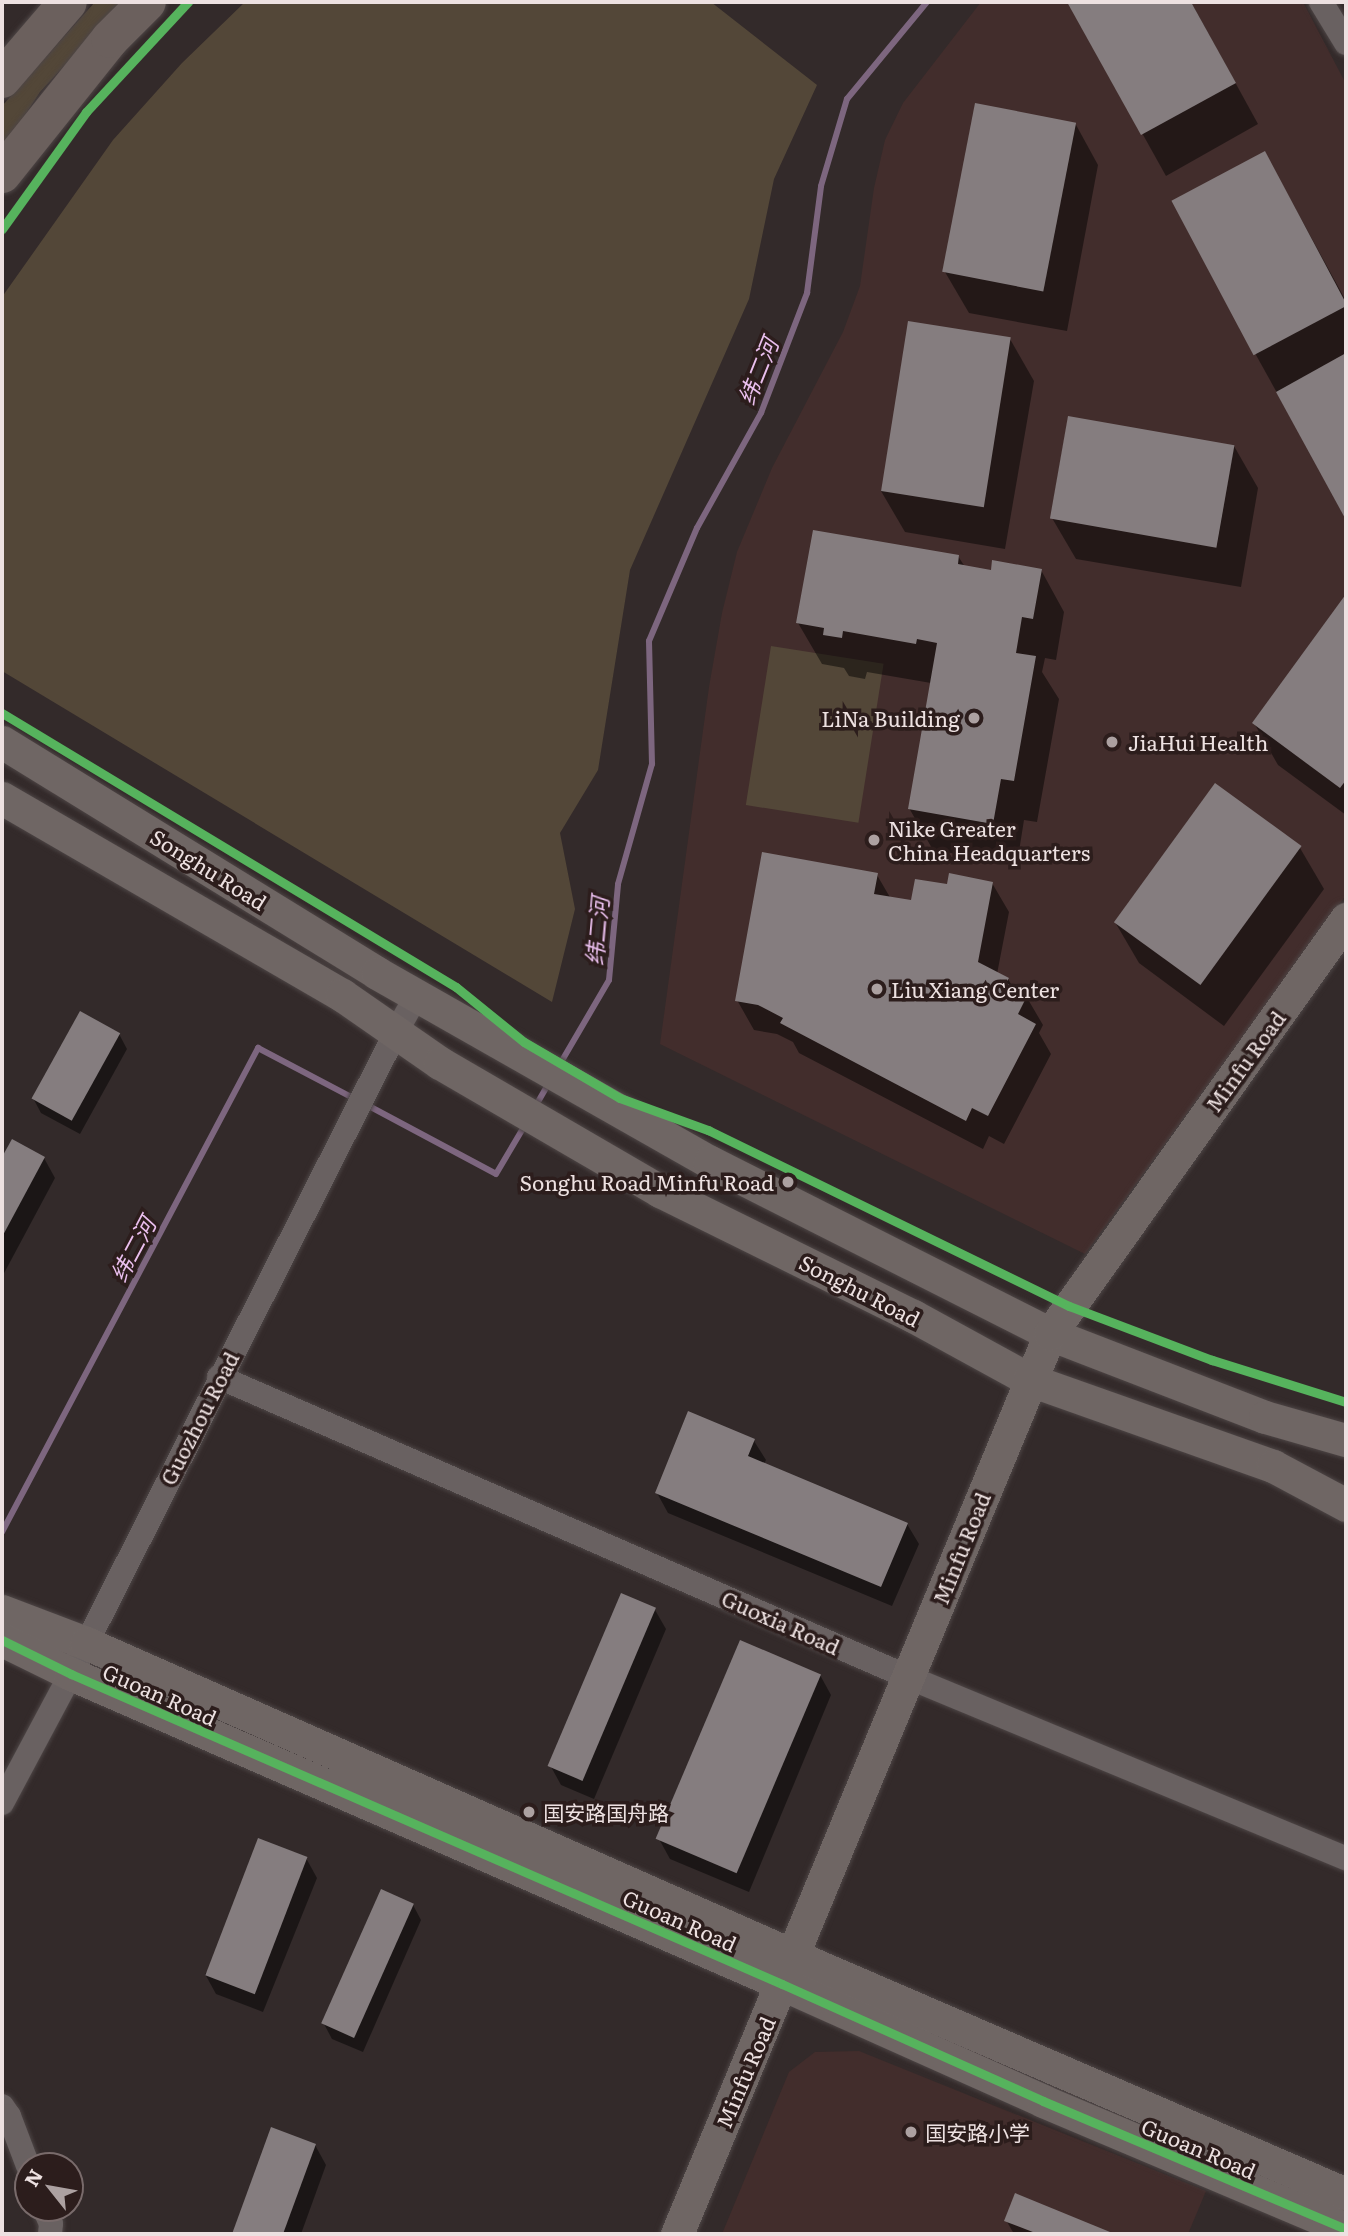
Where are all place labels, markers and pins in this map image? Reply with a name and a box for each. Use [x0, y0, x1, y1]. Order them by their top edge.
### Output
place label: LiNa Building [821, 705, 960, 731]
marker: LiNa Building [966, 710, 982, 726]
place label: JiaHui Health [1128, 729, 1268, 755]
marker: JiaHui Health [1102, 732, 1122, 752]
place label: Nike Greater China Headquarters [888, 815, 1090, 865]
marker: Nike Greater China Headquarters [866, 832, 882, 848]
place label: Liu Xiang Center [891, 976, 1059, 1002]
marker: Liu Xiang Center [869, 981, 885, 997]
place label: Songhu Road Minfu Road [520, 1169, 774, 1195]
marker: Songhu Road Minfu Road [780, 1174, 796, 1190]
place label: 国安路国舟路 [543, 1799, 669, 1825]
marker: 国安路国舟路 [521, 1804, 537, 1820]
place label: 国安路小学 [925, 2119, 1030, 2145]
marker: 国安路小学 [903, 2124, 919, 2140]

